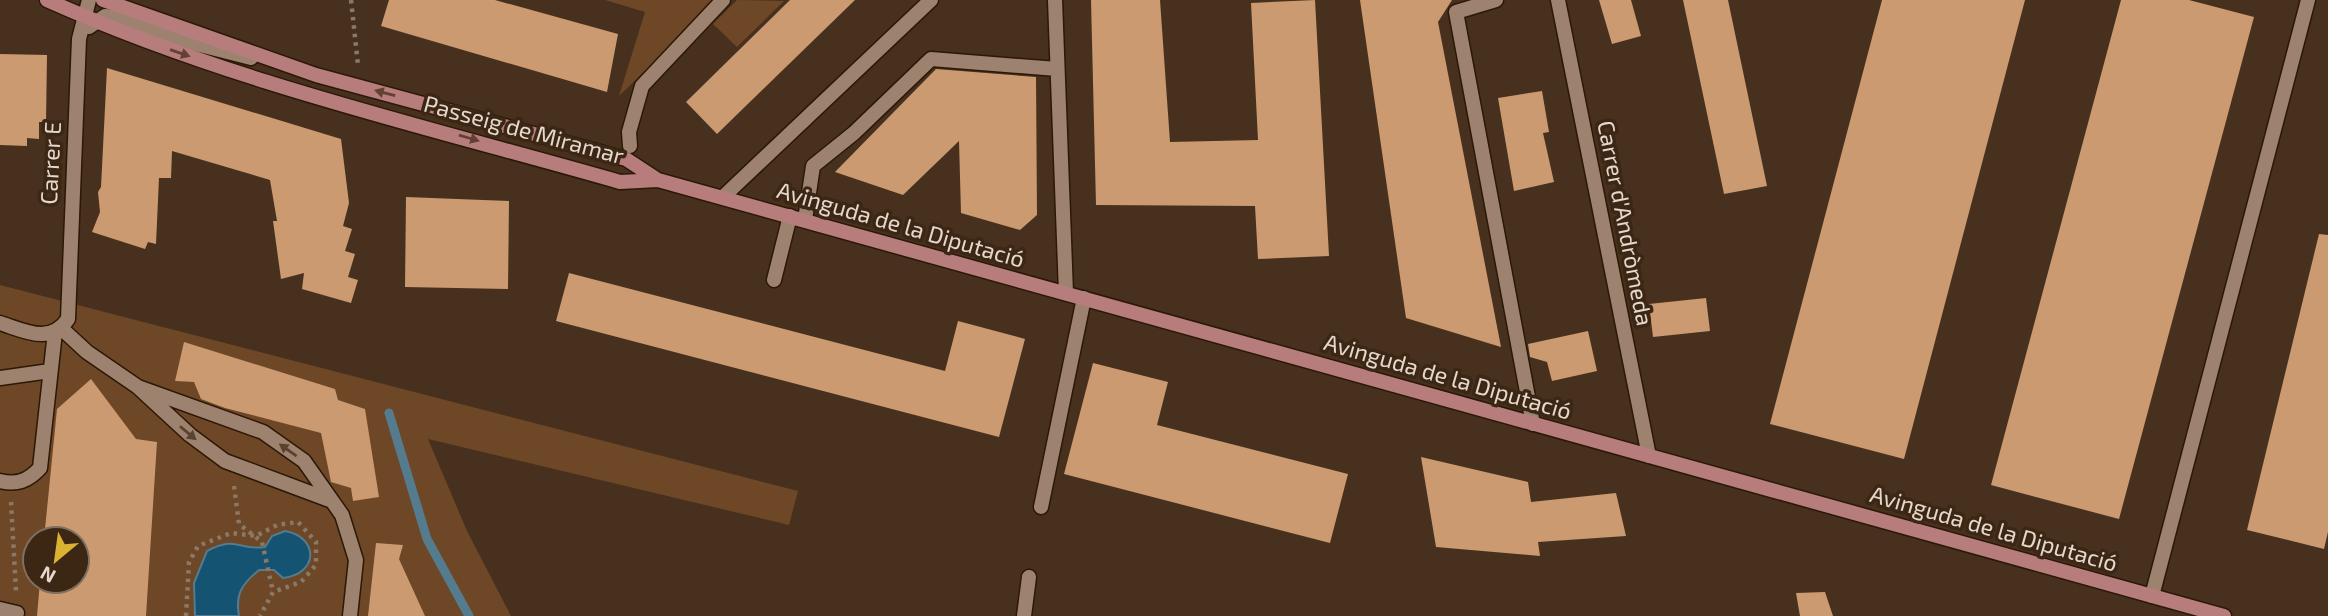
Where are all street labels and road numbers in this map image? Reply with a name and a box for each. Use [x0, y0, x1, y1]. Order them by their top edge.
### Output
street label: Passeig de Miramar [421, 89, 627, 169]
street label: Carrer d'Andròmeda [1592, 118, 1660, 328]
street label: Carrer E [34, 121, 66, 205]
street label: Avinguda de la Diputació [774, 175, 1028, 273]
street label: Avinguda de la Diputació [1321, 327, 1575, 425]
street label: Avinguda de la Diputació [1867, 479, 2121, 577]

